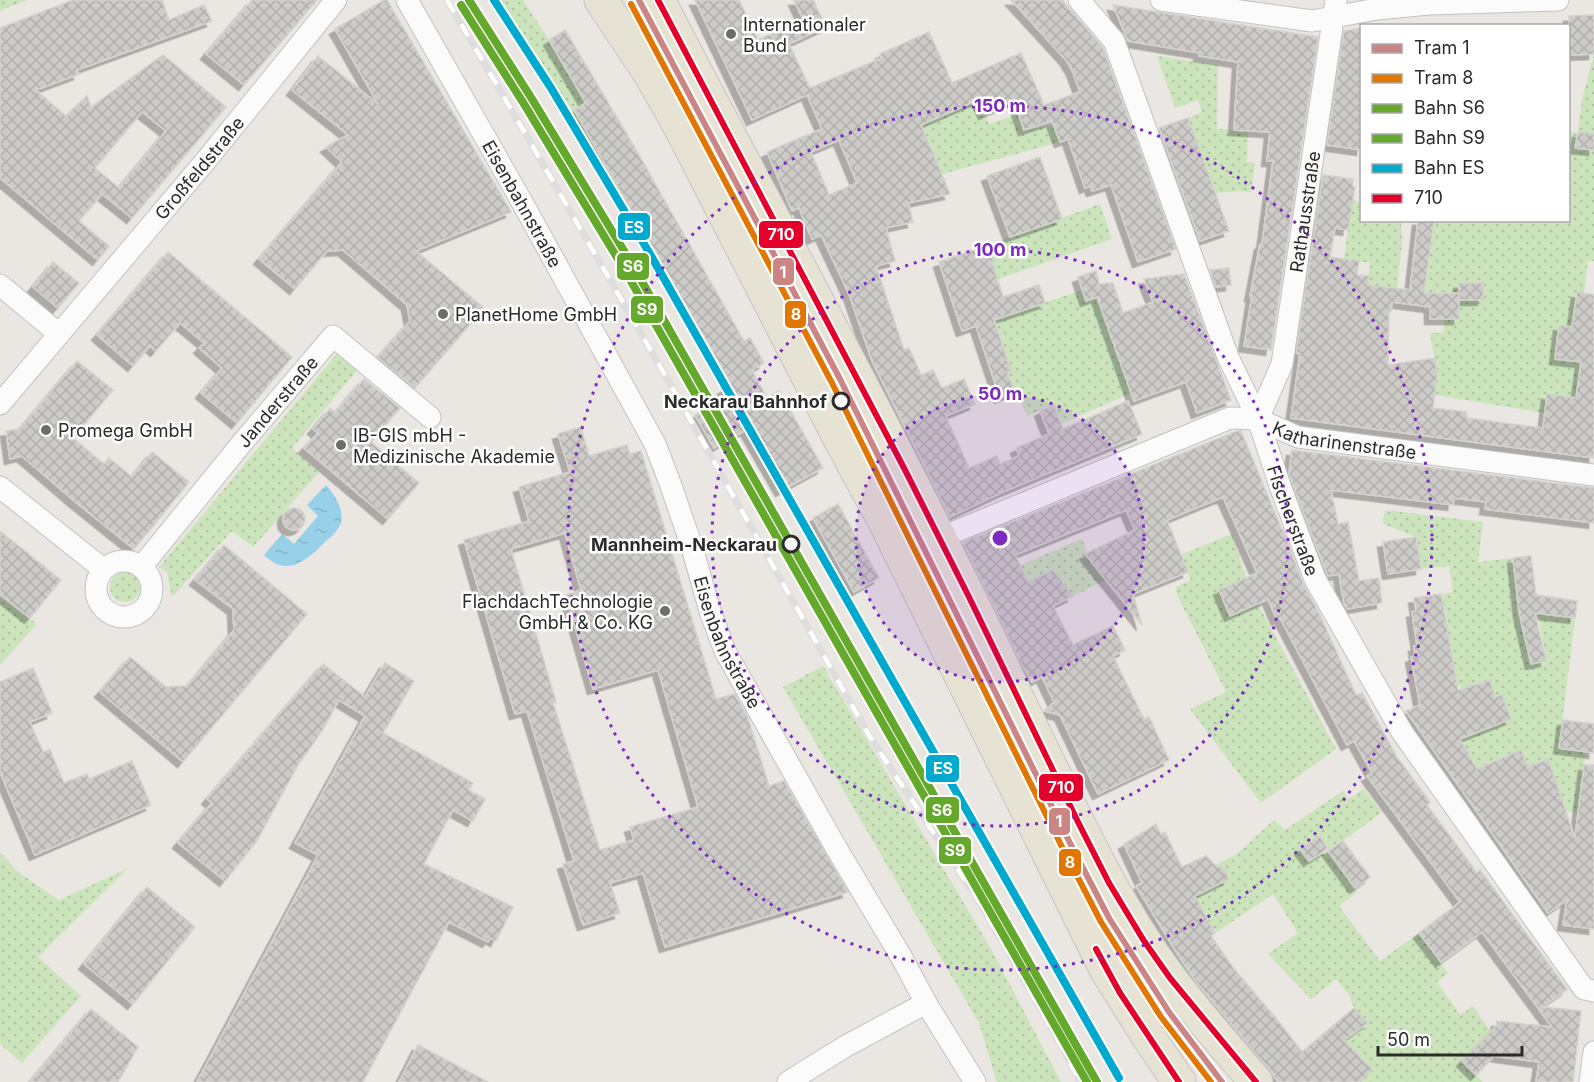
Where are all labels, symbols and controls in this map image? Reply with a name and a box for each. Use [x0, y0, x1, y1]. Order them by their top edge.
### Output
place label: Internationaler Bund [743, 14, 866, 56]
legend [1360, 24, 1570, 222]
marker: Internationaler Bund [724, 27, 738, 41]
text: Tram 1 [1414, 37, 1470, 58]
text: Tram 8 [1414, 67, 1473, 88]
text: 150 m [974, 95, 1026, 116]
text: Bahn S6 [1414, 97, 1485, 118]
street label: Großfeldstraße [150, 112, 248, 224]
text: Bahn S9 [1414, 127, 1485, 148]
street label: Eisenbahnstraße [478, 136, 566, 271]
street label: Rathausstraße [1285, 150, 1324, 274]
text: Bahn ES [1414, 157, 1485, 178]
text: 710 [1414, 187, 1443, 208]
line badge: ES [617, 212, 651, 241]
text: ES [624, 217, 644, 237]
line badge: 710 [758, 220, 804, 249]
text: 710 [768, 224, 795, 244]
text: 100 m [974, 239, 1026, 260]
line badge: S6 [616, 252, 650, 281]
text: S6 [623, 256, 643, 276]
line badge: 1 [772, 257, 795, 286]
text: 1 [780, 262, 786, 282]
line badge: S9 [630, 295, 664, 324]
text: S9 [637, 299, 657, 319]
line badge: 8 [784, 300, 807, 329]
place label: PlanetHome GmbH [455, 304, 617, 325]
text: 8 [791, 304, 801, 324]
marker: PlanetHome GmbH [436, 307, 450, 321]
street label: Janderstraße [233, 352, 322, 451]
text: 50 m [978, 383, 1022, 404]
place label: Neckarau Bahnhof [664, 391, 827, 412]
marker: Neckarau Bahnhof [832, 392, 850, 410]
street label: Katharinenstraße [1269, 416, 1418, 463]
place label: Promega GmbH [58, 420, 193, 441]
marker: Promega GmbH [39, 423, 53, 437]
place label: IB-GIS mbH - Medizinische Akademie [353, 425, 555, 467]
marker: IB-GIS mbH - Medizinische Akademie [334, 438, 348, 452]
street label: Fischerstraße [1263, 462, 1323, 579]
centre of rings [990, 528, 1010, 548]
place label: Mannheim-Neckarau [591, 534, 777, 555]
marker: Mannheim-Neckarau [782, 535, 800, 553]
street label: Eisenbahnstraße [690, 574, 766, 712]
place label: FlachdachTechnologie GmbH & Co. KG [462, 591, 653, 633]
marker: FlachdachTechnologie GmbH & Co. KG [658, 604, 672, 618]
line badge: ES [925, 754, 960, 783]
text: ES [933, 758, 953, 778]
line badge: 710 [1038, 773, 1084, 802]
text: 710 [1048, 777, 1075, 797]
line badge: S6 [925, 796, 960, 824]
text: S6 [932, 800, 952, 820]
line badge: 1 [1048, 807, 1071, 836]
text: 1 [1056, 811, 1062, 831]
line badge: S9 [938, 836, 972, 865]
text: S9 [945, 840, 965, 860]
line badge: 8 [1058, 848, 1082, 877]
text: 8 [1065, 852, 1075, 872]
scale bar [1378, 1019, 1522, 1057]
text: 50 m [1387, 1029, 1430, 1050]

